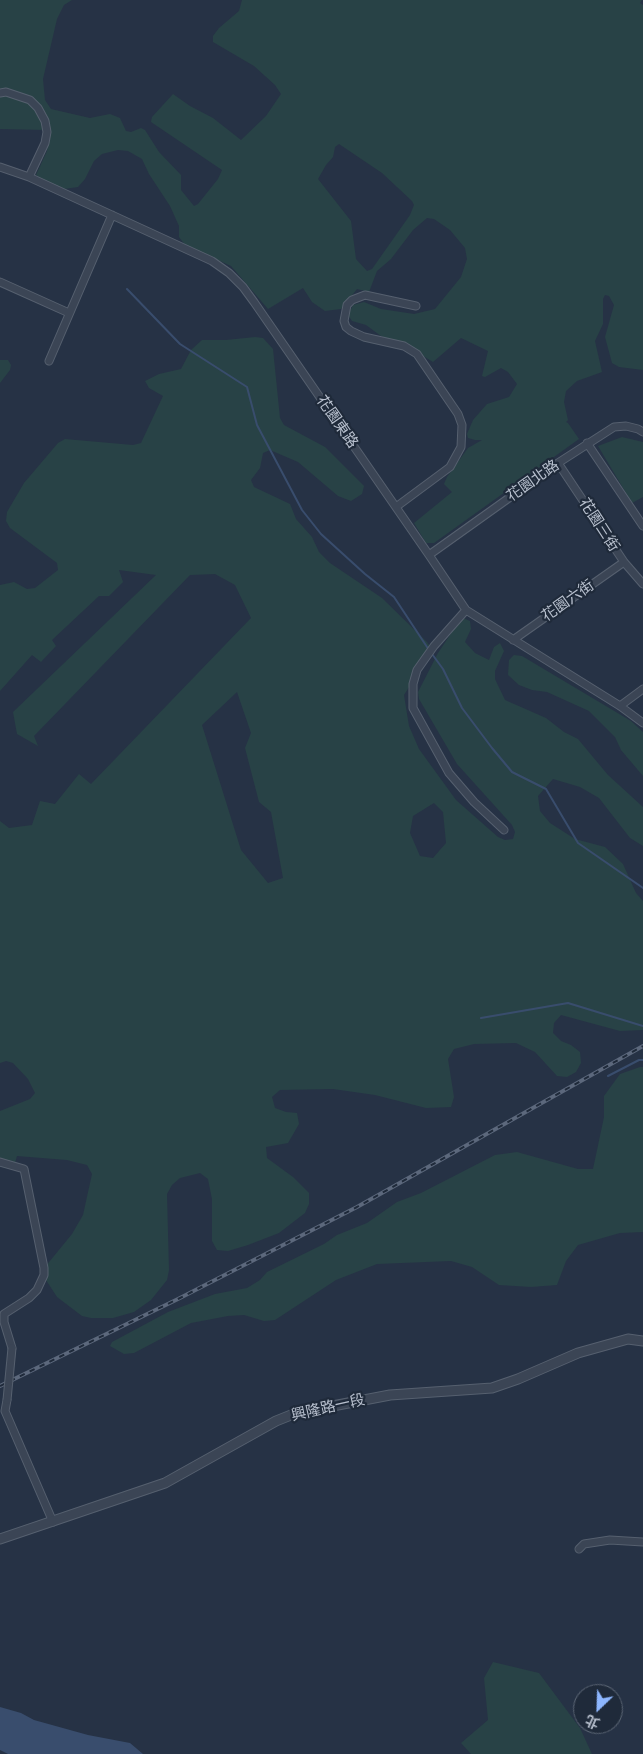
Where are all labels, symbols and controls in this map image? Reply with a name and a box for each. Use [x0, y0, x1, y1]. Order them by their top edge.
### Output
street label: 花園東路 [312, 392, 362, 452]
street label: 花園北路 [503, 456, 563, 506]
street label: 花園三街 [575, 495, 623, 555]
street label: 花園六街 [538, 576, 598, 626]
street label: 興隆路一段 [289, 1391, 367, 1425]
north arrow [573, 1684, 623, 1734]
text: 北 [582, 1711, 602, 1733]

